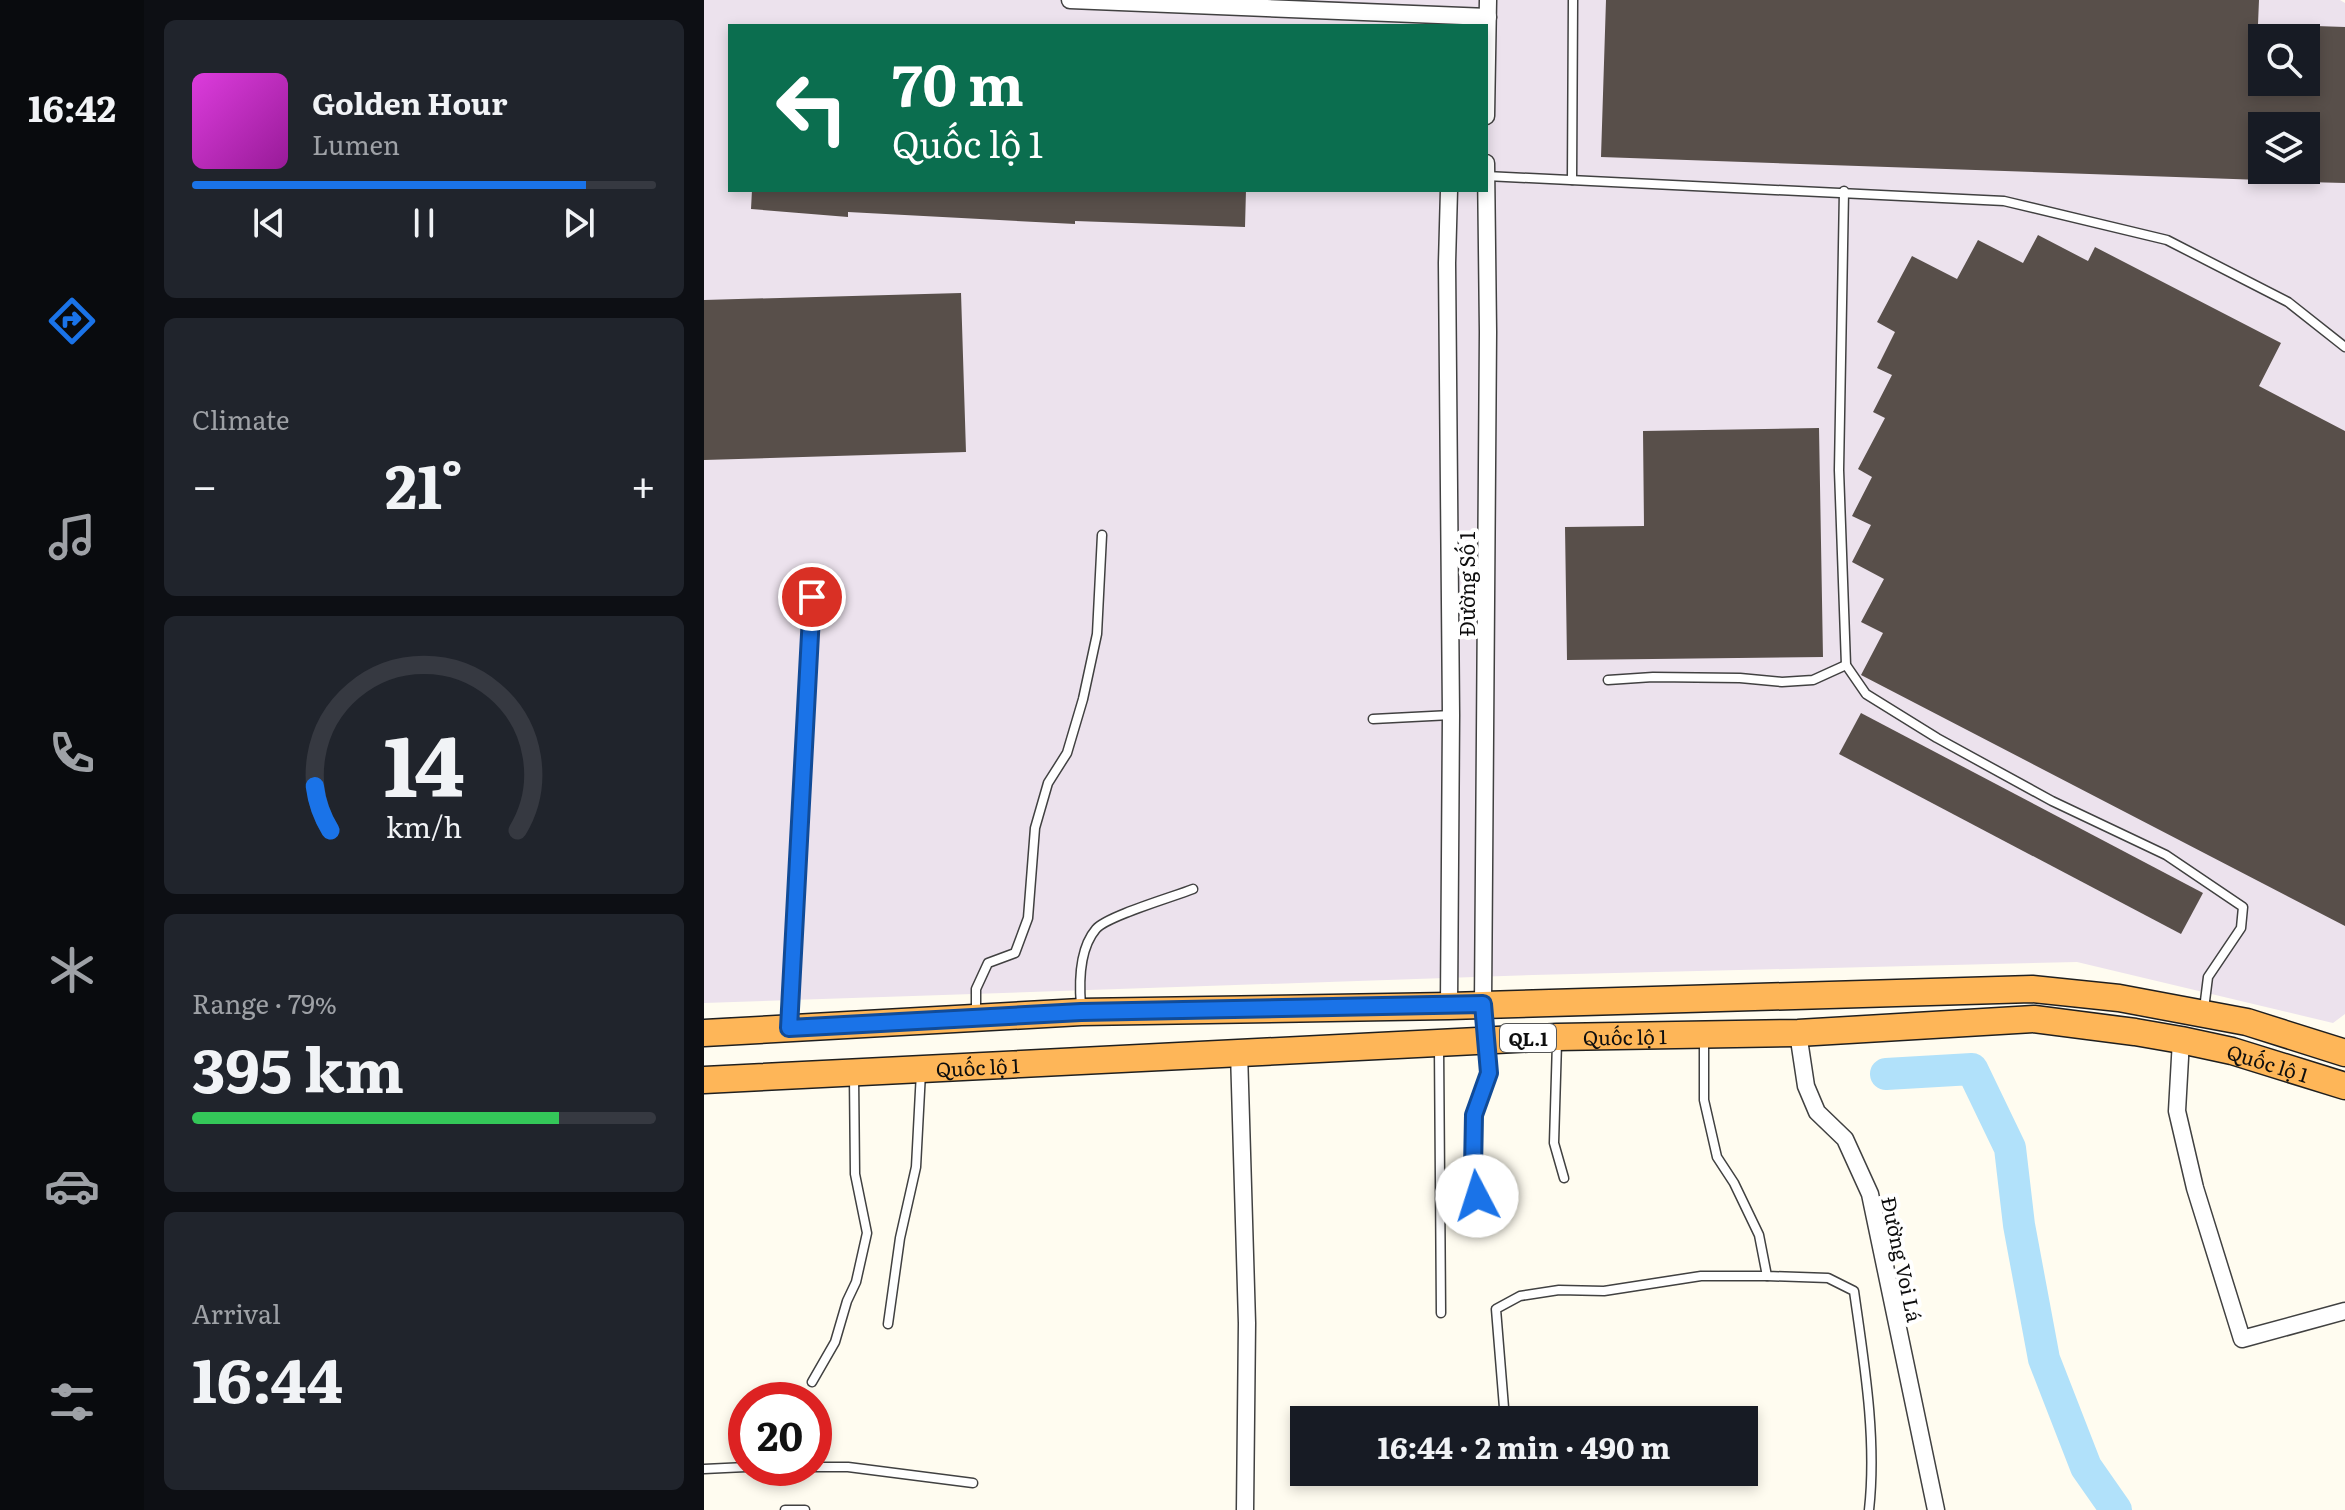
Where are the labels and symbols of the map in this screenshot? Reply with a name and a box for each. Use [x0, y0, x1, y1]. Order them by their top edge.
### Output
street label: Đường Số 1 [1451, 532, 1481, 636]
pin [778, 563, 846, 631]
street label: Quốc lộ 1 [1583, 1020, 1667, 1052]
road number: QL.1 [1500, 1024, 1556, 1052]
street label: Quốc lộ 1 [2224, 1035, 2313, 1089]
street label: Quốc lộ 1 [935, 1049, 1020, 1083]
position arrow [1435, 1154, 1519, 1238]
street label: Đường Voi Lá [1875, 1193, 1931, 1325]
speed limit sign: 20 [728, 1382, 832, 1486]

